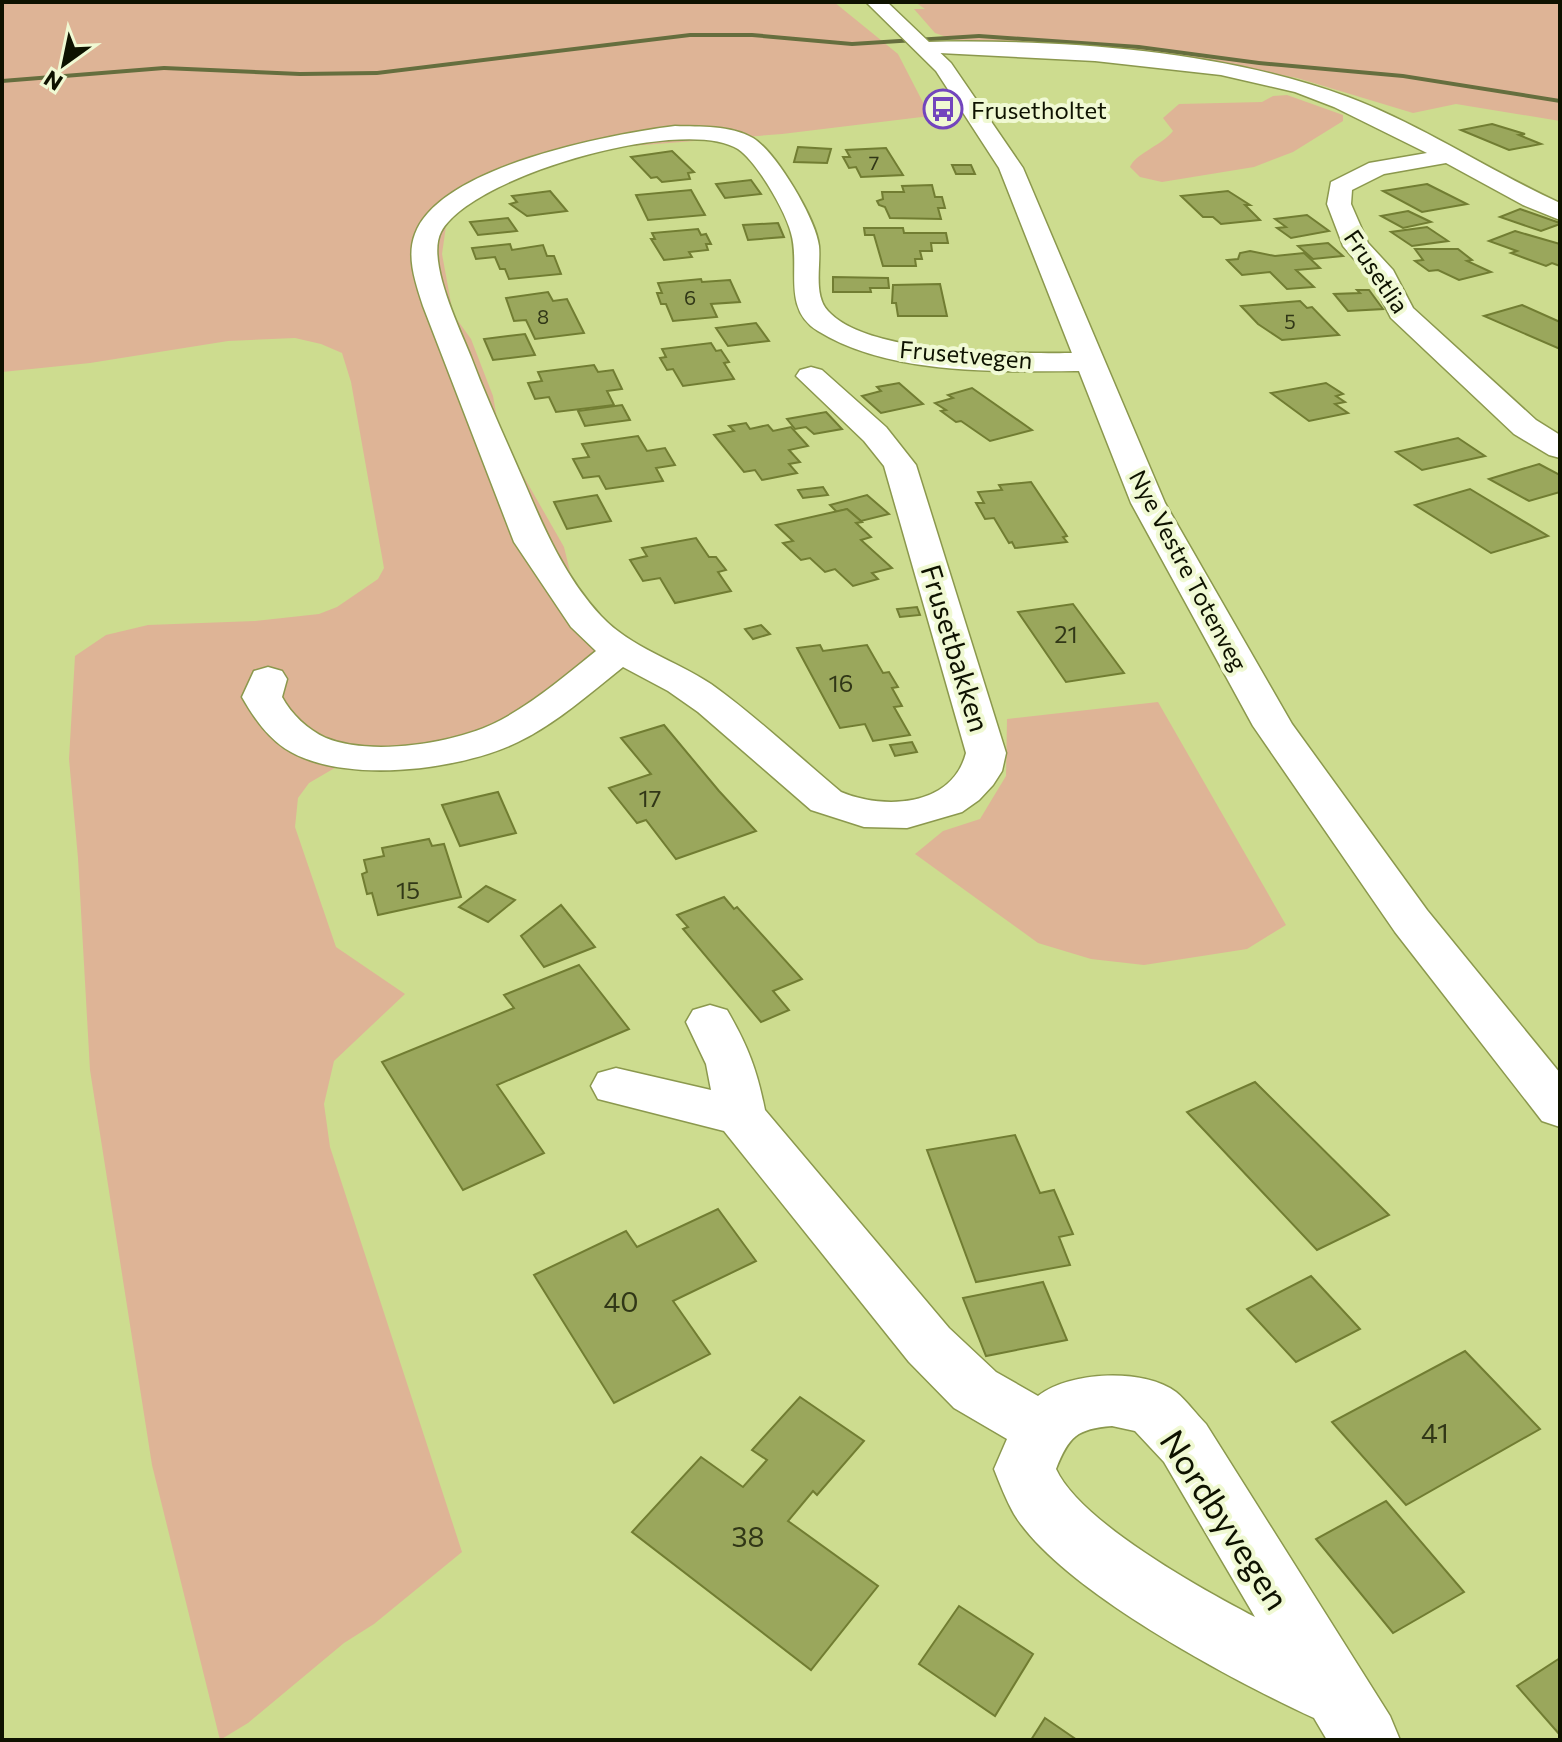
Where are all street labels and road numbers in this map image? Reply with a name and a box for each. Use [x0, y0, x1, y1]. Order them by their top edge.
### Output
street label: Frusetlia [1339, 224, 1415, 318]
street label: Frusetvegen [898, 334, 1034, 374]
street label: Nye Vestre Totenveg [1124, 465, 1254, 675]
street label: Frusetbakken [914, 560, 998, 736]
street label: Nordbyvegen [1152, 1421, 1300, 1617]

